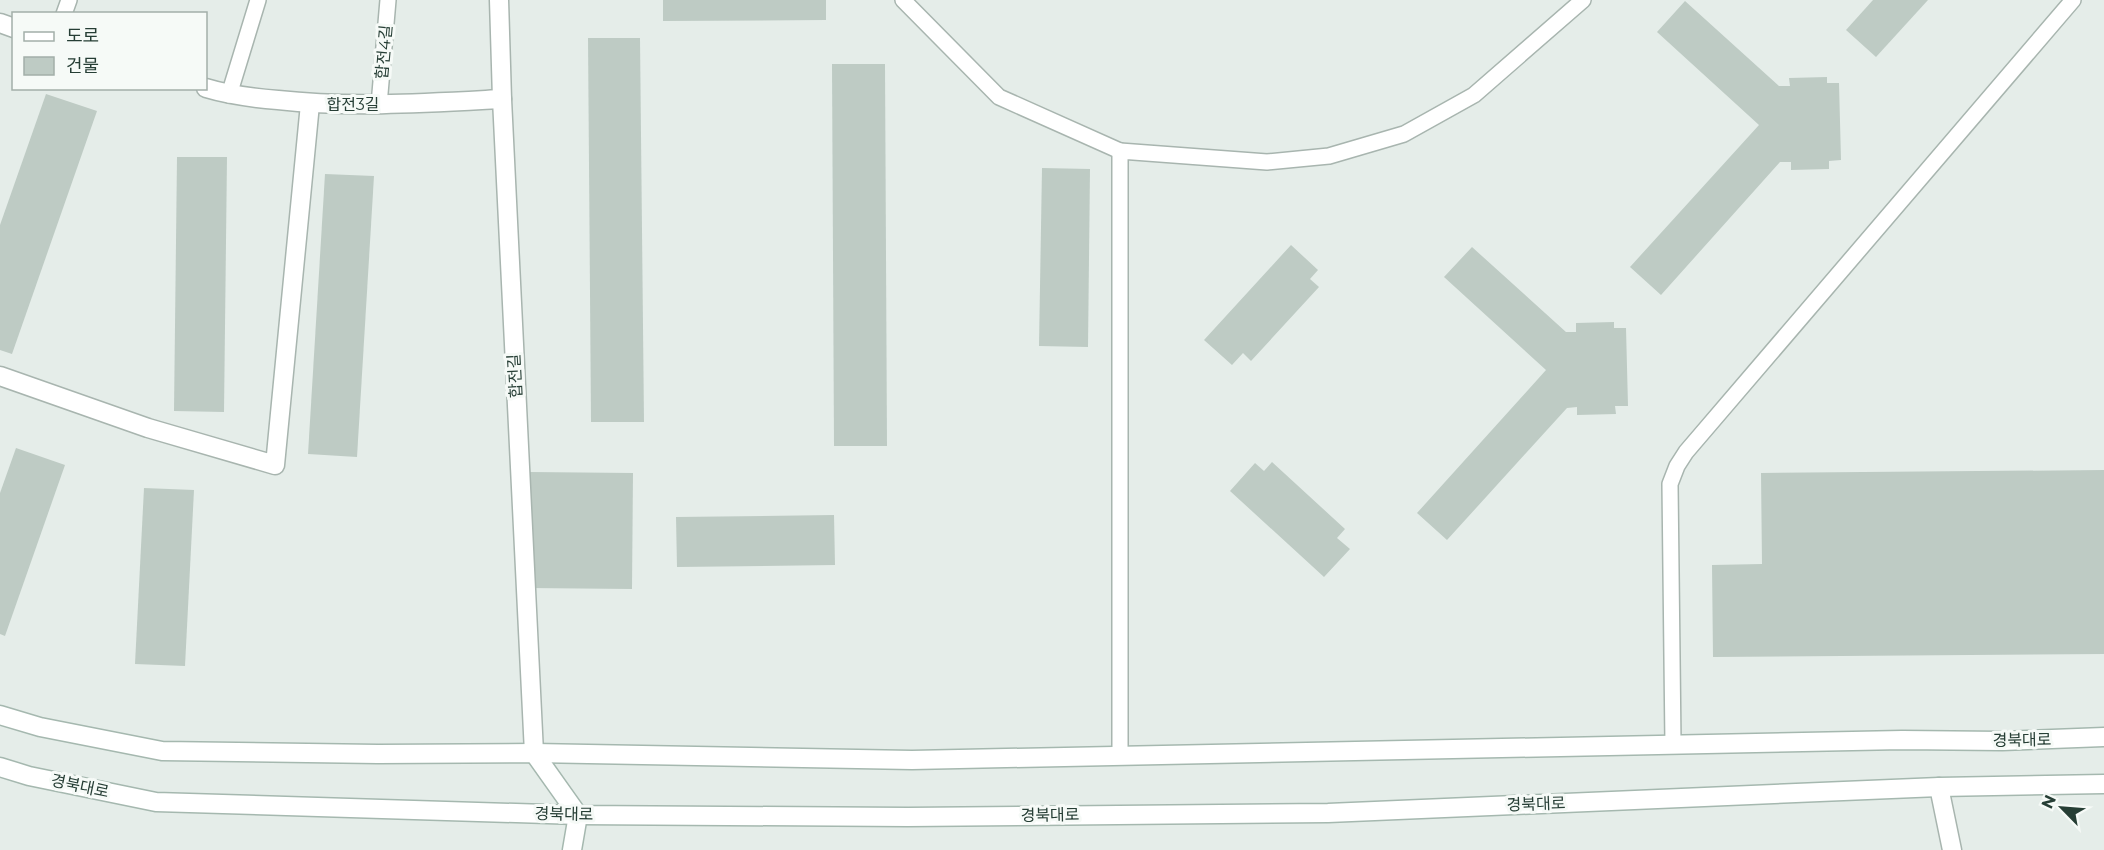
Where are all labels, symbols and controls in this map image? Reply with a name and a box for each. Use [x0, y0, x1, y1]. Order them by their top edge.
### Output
legend [12, 12, 207, 90]
street label: 합전4길 [372, 24, 396, 80]
text: 도로 [66, 25, 99, 47]
text: 건물 [66, 55, 99, 77]
street label: 합전3길 [326, 95, 380, 114]
street label: 합전길 [504, 353, 526, 399]
street label: 경북대로 [1992, 730, 2052, 750]
street label: 경북대로 [49, 771, 111, 801]
north arrow [2032, 778, 2092, 838]
text: N [2038, 792, 2060, 812]
street label: 경북대로 [1506, 793, 1566, 815]
street label: 경북대로 [534, 804, 594, 824]
street label: 경북대로 [1020, 805, 1080, 825]

